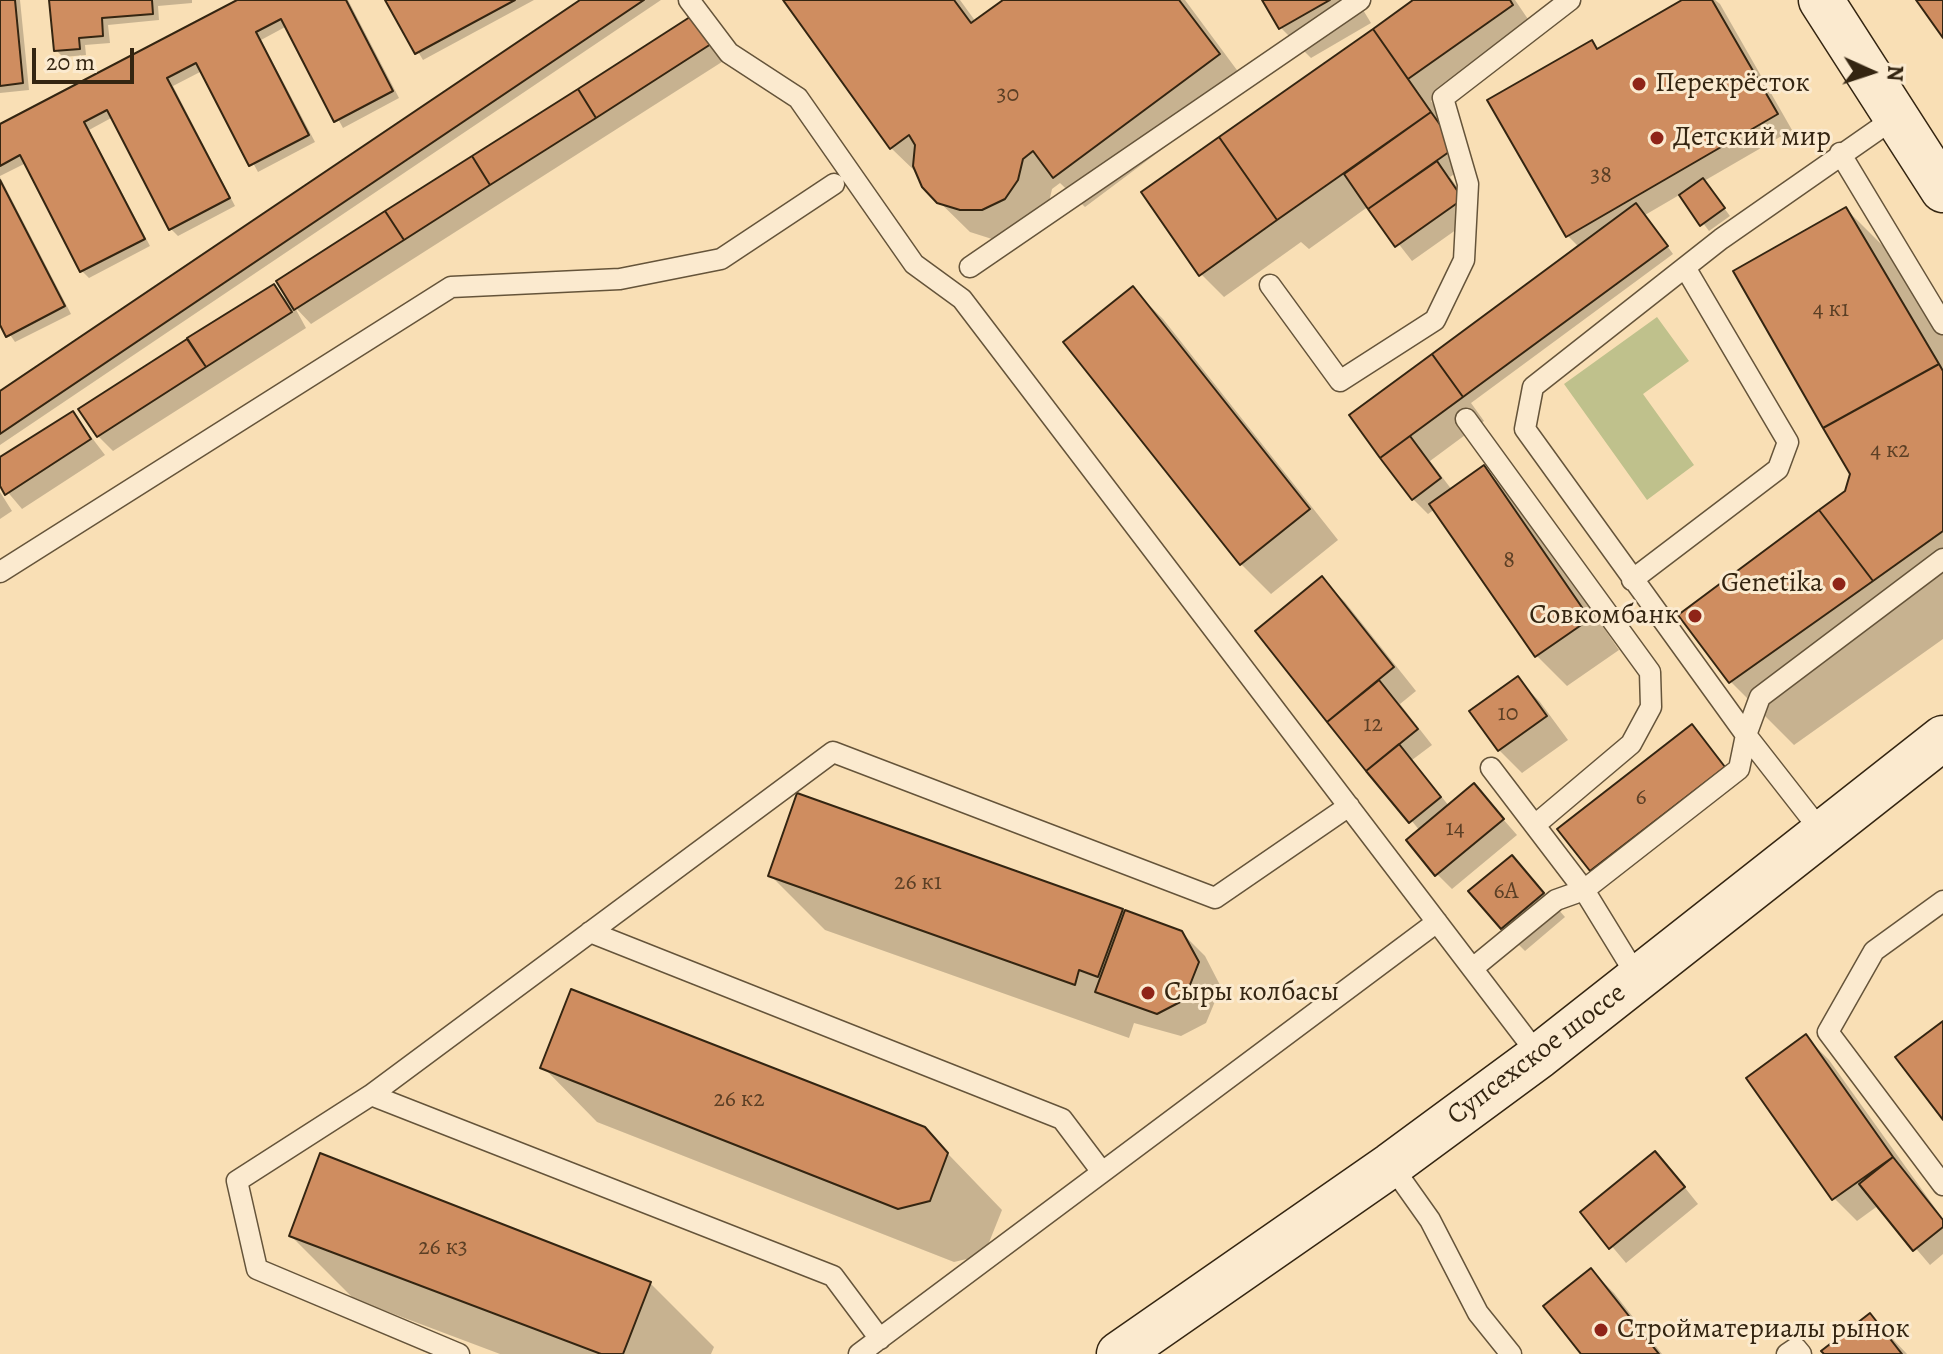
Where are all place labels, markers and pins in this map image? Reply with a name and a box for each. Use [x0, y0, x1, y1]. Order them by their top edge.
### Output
place label: Перекрёсток [1655, 67, 1810, 101]
marker: Перекрёсток [1630, 75, 1648, 93]
place label: Детский мир [1673, 121, 1831, 155]
marker: Детский мир [1648, 129, 1666, 147]
place label: Genetika [1721, 567, 1823, 601]
marker: Genetika [1830, 575, 1848, 593]
place label: Совкомбанк [1529, 599, 1679, 633]
marker: Совкомбанк [1686, 607, 1704, 625]
place label: Сыры колбасы [1164, 976, 1339, 1010]
marker: Сыры колбасы [1139, 984, 1157, 1002]
place label: Стройматериалы рынок [1617, 1313, 1910, 1347]
marker: Стройматериалы рынок [1592, 1321, 1610, 1339]

